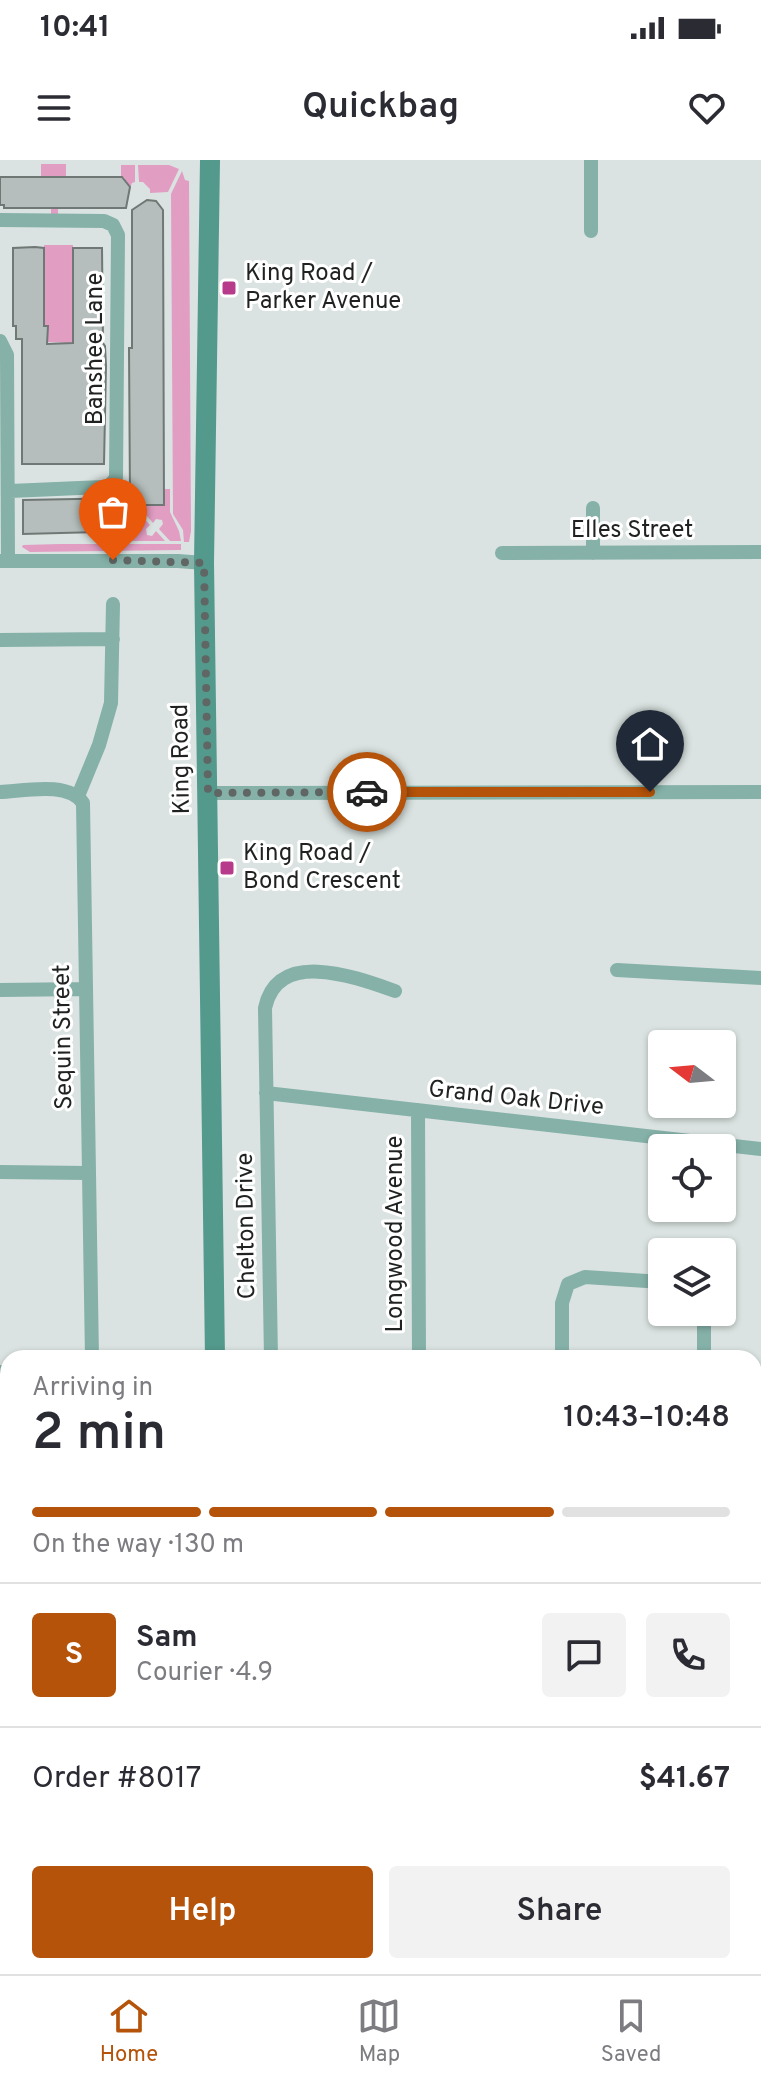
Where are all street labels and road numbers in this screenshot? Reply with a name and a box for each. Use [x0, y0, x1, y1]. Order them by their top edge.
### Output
street label: Banshee Lane [81, 273, 111, 425]
street label: Elles Street [571, 516, 693, 546]
street label: King Road [166, 703, 198, 815]
street label: Sequin Street [48, 964, 80, 1110]
street label: Grand Oak Drive [427, 1075, 605, 1123]
street label: Longwood Avenue [381, 1136, 411, 1332]
street label: Chelton Drive [231, 1152, 263, 1300]

